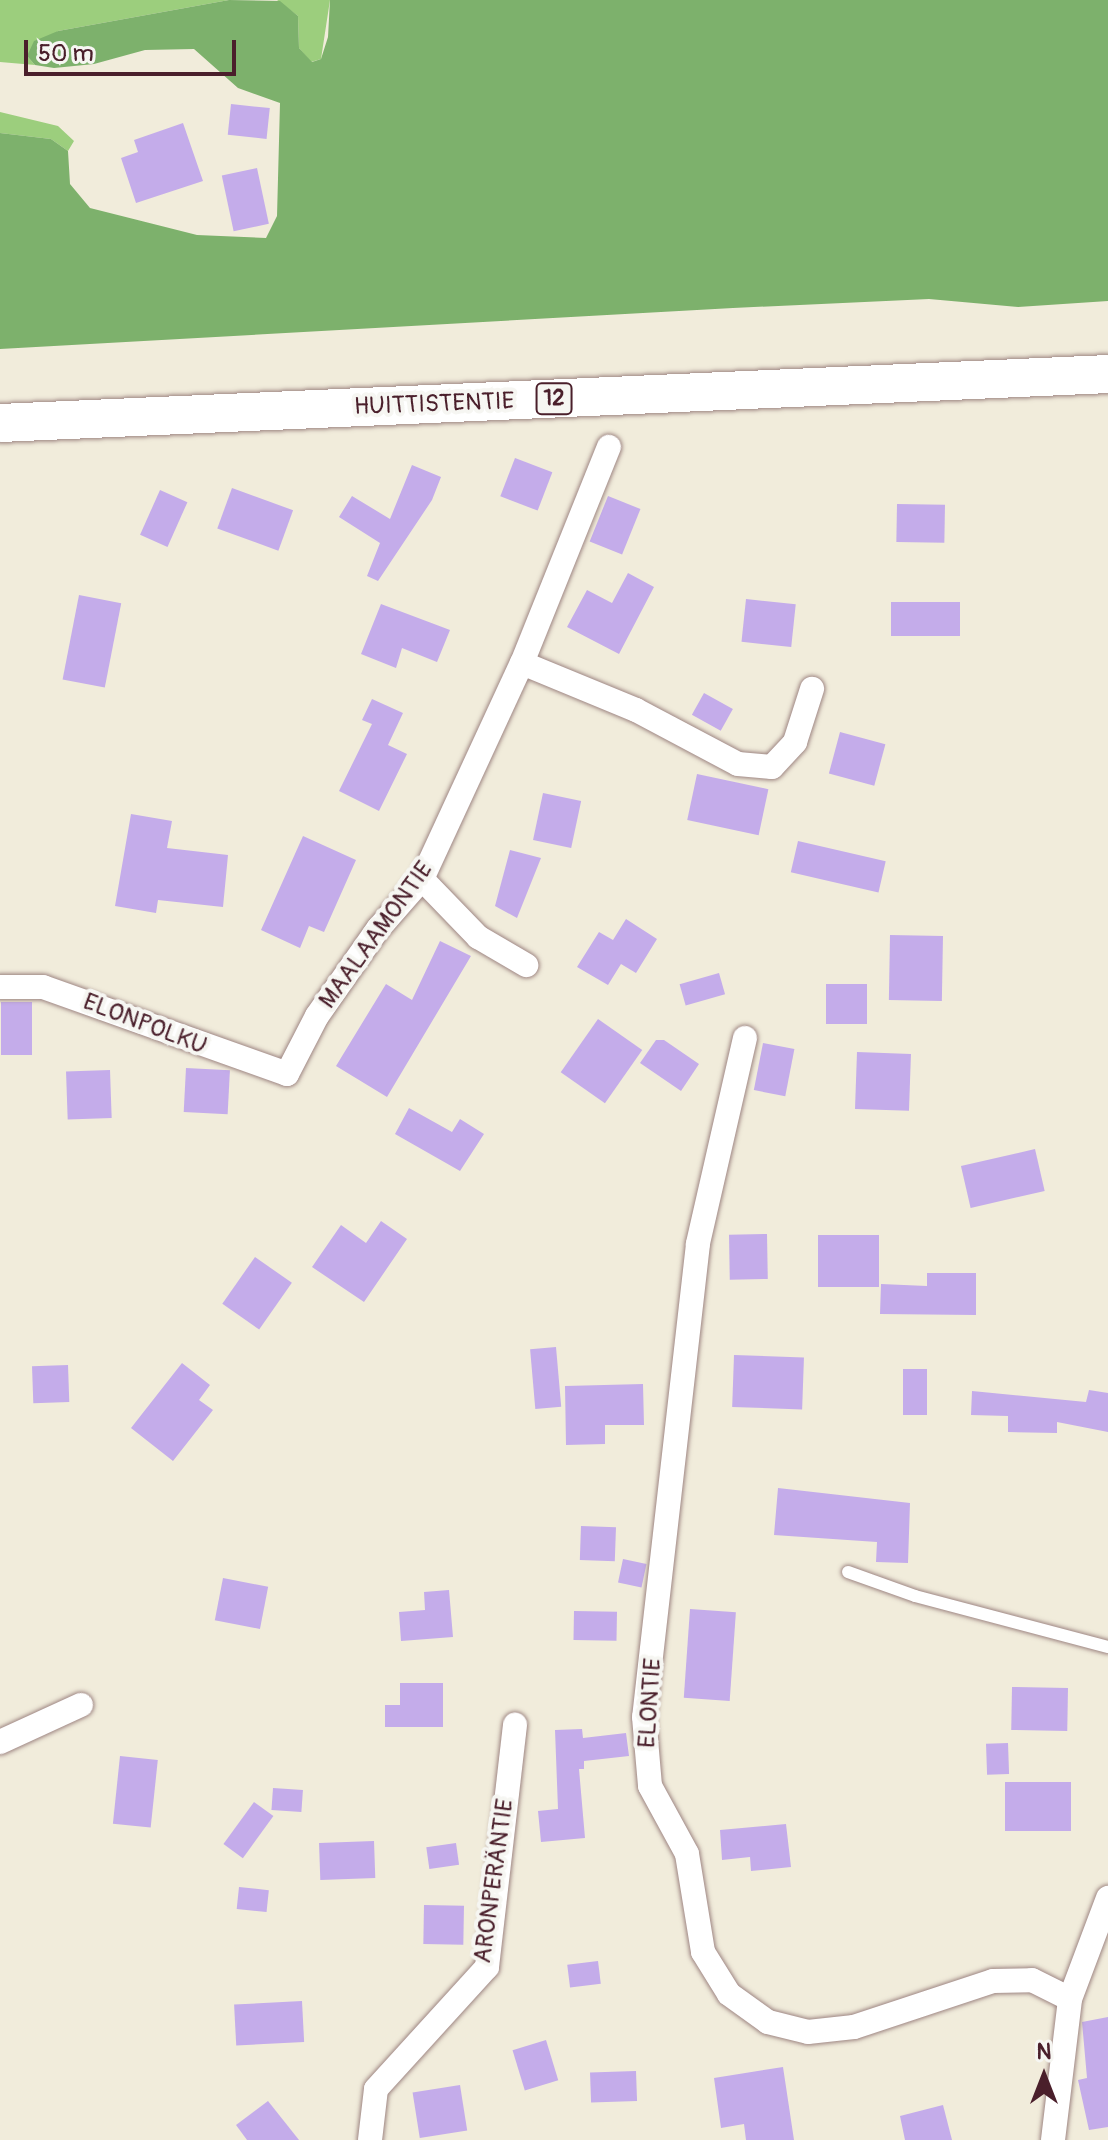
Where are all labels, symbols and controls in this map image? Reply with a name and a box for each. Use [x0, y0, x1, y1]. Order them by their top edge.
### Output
scale bar [28, 24, 240, 74]
text: 50 m [38, 39, 94, 68]
road number: 12 [534, 381, 574, 417]
street label: HUITTISTENTIE [353, 387, 515, 421]
street label: MAALAAMONTIE [313, 856, 439, 1014]
street label: ELONPOLKU [79, 987, 211, 1061]
street label: ELONTIE [632, 1657, 668, 1749]
street label: ARONPERÄNTIE [468, 1797, 520, 1965]
north arrow [1004, 2036, 1084, 2116]
text: N [1037, 2038, 1051, 2066]

